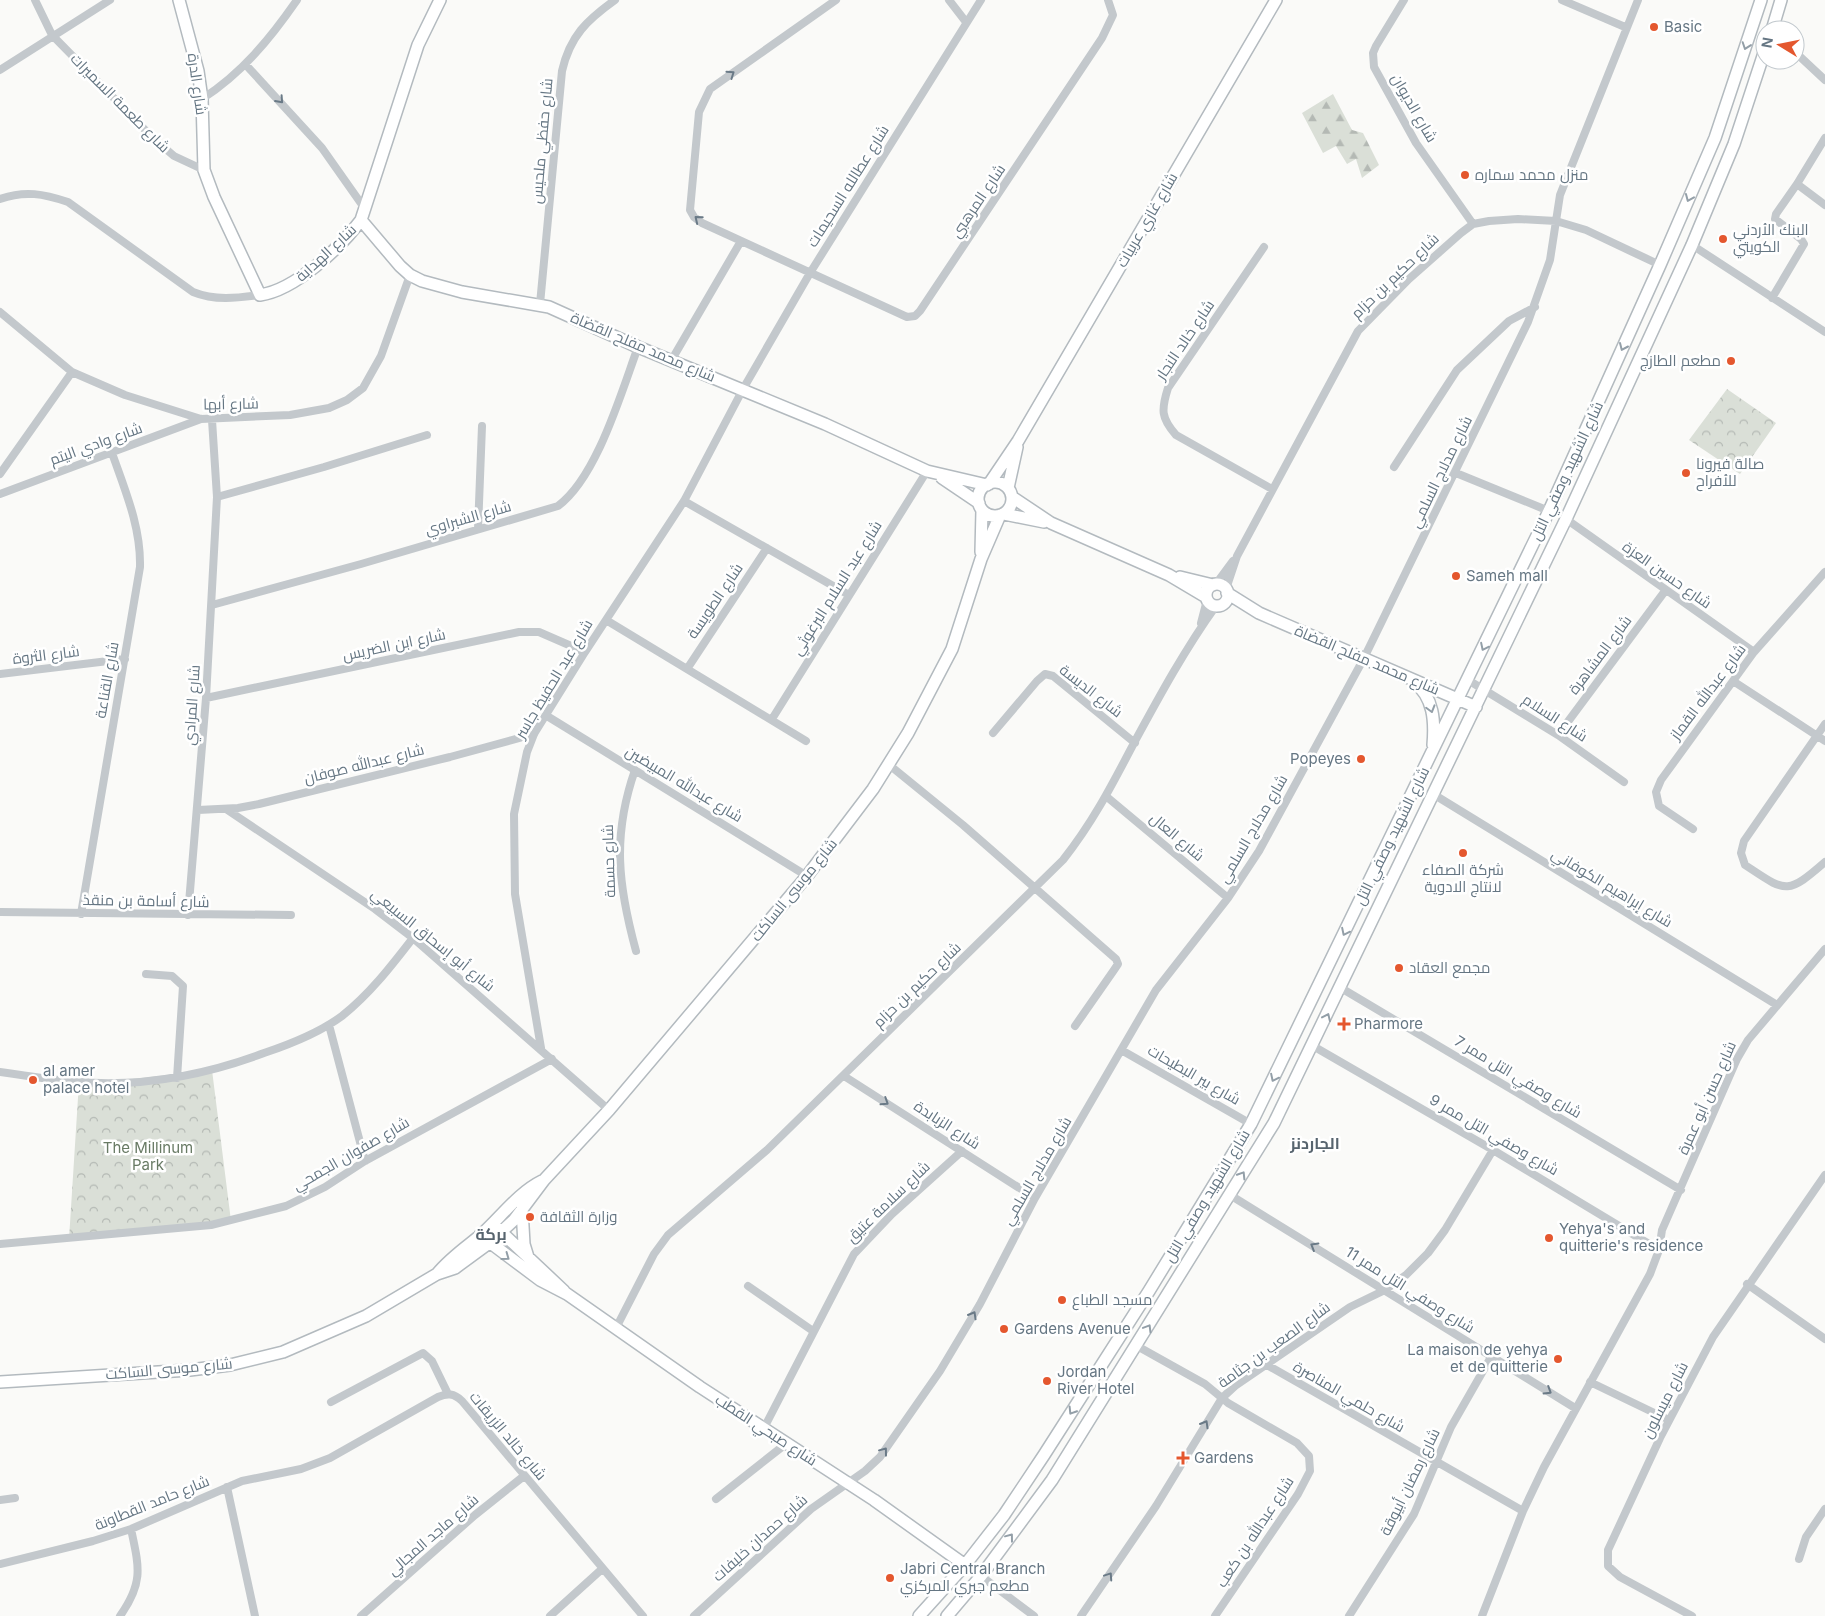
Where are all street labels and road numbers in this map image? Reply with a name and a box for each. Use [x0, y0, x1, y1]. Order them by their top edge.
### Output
street label: شارع طعمة السميرات [65, 49, 174, 158]
street label: شارع الدرة [182, 52, 211, 116]
street label: شارع الديوان [1385, 70, 1442, 146]
street label: شارع حفظي ملحيس [527, 77, 559, 205]
street label: شارع عطالله السحيمات [802, 121, 895, 251]
street label: شارع المرهبي [946, 160, 1012, 243]
street label: شارع غازي عربيات [1112, 169, 1184, 272]
street label: شارع الهداية [291, 220, 361, 287]
street label: شارع حكيم بن حزام [1347, 229, 1444, 324]
street label: شارع خالد النجار [1150, 296, 1220, 385]
street label: شارع محمد مفلح القضاة [567, 307, 718, 388]
street label: شارع أبها [203, 394, 259, 415]
street label: شارع الشهيد وصفي التل [1526, 398, 1610, 545]
street label: شارع مدلاج السلمي [1405, 413, 1479, 532]
street label: شارع وادي اليتم [47, 418, 146, 472]
street label: شارع الشبراوي [423, 496, 514, 542]
street label: شارع عبد السلام البرغوثي [787, 517, 888, 660]
street label: شارع حسين العزة [1618, 537, 1716, 614]
street label: شارع الطويسة [682, 559, 748, 643]
street label: شارع المشاهرة [1564, 611, 1637, 699]
street label: شارع عبد الحفيظ جاسر [510, 616, 598, 744]
street label: شارع محمد مفلح القضاة [1291, 620, 1442, 701]
street label: شارع ابن الضريس [341, 624, 448, 667]
street label: شارع القناعة [90, 640, 125, 720]
street label: شارع عبدالله القماز [1665, 640, 1751, 745]
street label: شارع الثروة [11, 641, 81, 670]
street label: شارع الديسة [1055, 660, 1127, 723]
street label: شارع المرادي [179, 664, 207, 746]
street label: شارع السلام [1518, 690, 1591, 747]
street label: شارع عبدالله صوفان [302, 739, 426, 790]
street label: شارع عبدالله المبيضين [621, 741, 746, 828]
street label: شارع الشهيد وصفي التل [1350, 764, 1436, 909]
street label: شارع مدلاج السلمي [1214, 771, 1294, 888]
street label: شارع العال [1145, 808, 1208, 866]
street label: شارع حسمة [598, 824, 621, 898]
street label: شارع موسى الساكت [746, 834, 843, 946]
street label: شارع إبراهيم الكوفاني [1547, 844, 1676, 934]
street label: شارع أبو إسحاق السبيعي [366, 884, 499, 998]
street label: شارع أسامة بن منقذ [82, 890, 210, 913]
street label: شارع حكيم بن حزام [869, 938, 966, 1033]
street label: شارع وصفي التل ممر 7 [1450, 1031, 1585, 1125]
street label: شارع حسن أبو عمرة [1673, 1038, 1742, 1158]
street label: شارع بير البطيحات [1143, 1040, 1244, 1111]
street label: شارع وصفي التل ممر 9 [1425, 1090, 1562, 1182]
street label: شارع الزبابدة [909, 1096, 984, 1155]
street label: شارع صفوان الجمحي [289, 1112, 414, 1197]
street label: شارع مدلاج السلمي [998, 1113, 1078, 1230]
street label: شارع الشهيد وصفي التل [1159, 1126, 1256, 1267]
street label: شارع سلامة عتيق [842, 1157, 935, 1248]
street label: شارع وصفي التل ممر 11 [1341, 1242, 1478, 1340]
street label: شارع الصعب بن جثامة [1214, 1297, 1335, 1393]
street label: شارع موسى الساكت [105, 1353, 233, 1385]
street label: شارع حلمي المناصرة [1288, 1357, 1409, 1439]
street label: شارع ميسلون [1637, 1358, 1694, 1442]
street label: شارع خالد الزريقات [464, 1387, 551, 1485]
street label: شارع صبحي القطب [710, 1390, 821, 1472]
street label: شارع رمضان أبيوقة [1375, 1425, 1446, 1539]
street label: شارع حامد القطاونة [92, 1471, 213, 1536]
street label: شارع عبدالله بن كعب [1212, 1473, 1299, 1592]
street label: شارع ماجد المجالي [383, 1490, 484, 1582]
street label: شارع حمدان خليفات [708, 1490, 812, 1587]

